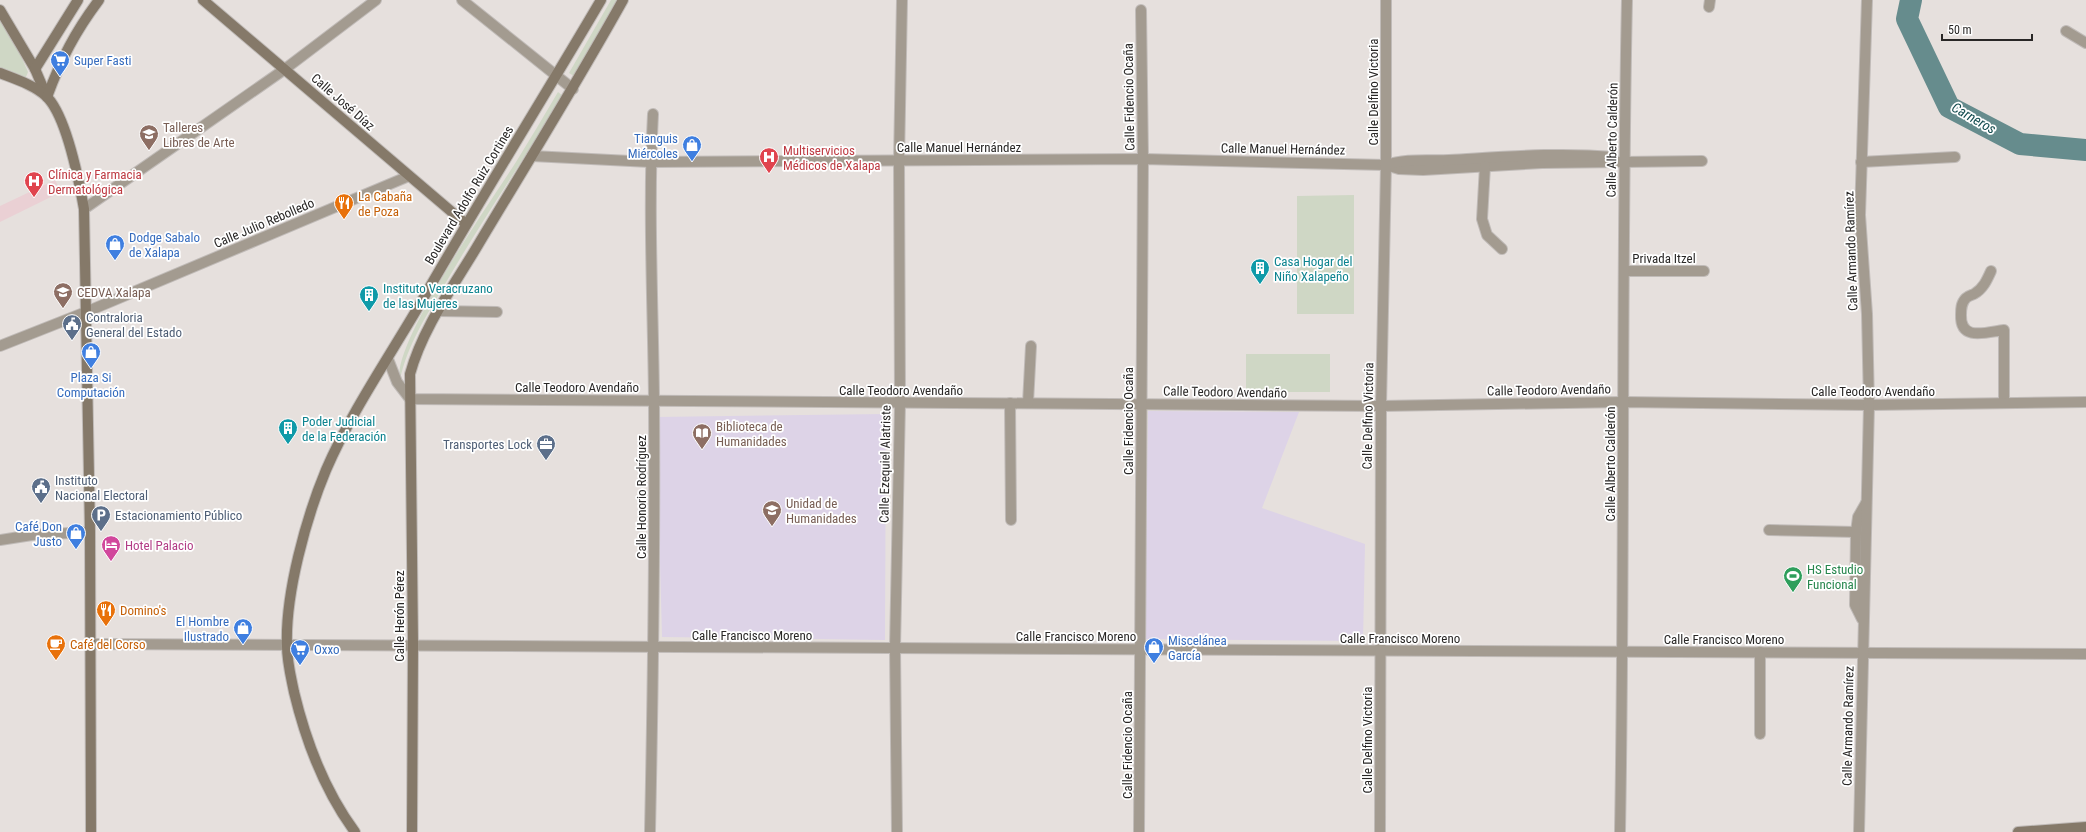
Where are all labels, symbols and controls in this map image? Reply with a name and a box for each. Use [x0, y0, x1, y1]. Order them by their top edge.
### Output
scale bar [1942, 16, 2032, 42]
text: 50 m [1948, 23, 1972, 37]
street label: Calle Delfino Victoria [1366, 38, 1381, 146]
street label: Calle Fidencio Ocaña [1121, 43, 1137, 151]
supermarket icon: Super Fasti [49, 49, 71, 77]
place label: Super Fasti [74, 53, 132, 68]
street label: Calle José Díaz [308, 70, 378, 134]
street label: Calle Alberto Calderón [1603, 82, 1621, 198]
water label: Carneros [1949, 99, 1999, 137]
place label: Talleres Libres de Arte [163, 120, 235, 150]
school or university icon: Talleres Libres de Arte [138, 123, 160, 151]
street label: Boulevard Adolfo Ruiz Cortines [422, 123, 516, 267]
place label: Tianguis Miércoles [628, 131, 678, 161]
shop icon: Tianguis Miércoles [681, 134, 703, 162]
street label: Calle Manuel Hernández [897, 140, 1022, 155]
street label: Calle Manuel Hernández [1221, 140, 1346, 158]
place label: Multiservicios Médicos de Xalapa [783, 143, 881, 173]
hospital icon: Multiservicios Médicos de Xalapa [758, 146, 780, 174]
place label: Clínica y Farmacia Dermatológica [48, 167, 142, 197]
hospital icon: Clínica y Farmacia Dermatológica [23, 170, 45, 198]
place label: La Cabaña de Poza [358, 189, 412, 219]
street label: Calle Armando Ramírez [1841, 190, 1861, 311]
restaurant icon: La Cabaña de Poza [333, 192, 355, 220]
street label: Calle Julio Rebolledo [212, 195, 316, 251]
place label: Dodge Sabalo de Xalapa [129, 230, 200, 260]
shop icon: Dodge Sabalo de Xalapa [104, 233, 126, 261]
street label: Privada Itzel [1632, 251, 1696, 266]
place label: Casa Hogar del Niño Xalapeño [1274, 254, 1352, 284]
building icon: Casa Hogar del Niño Xalapeño [1249, 257, 1271, 285]
school or university icon: CEDVA Xalapa [52, 281, 74, 309]
place label: Instituto Veracruzano de las Mujeres [383, 281, 493, 311]
building icon: Instituto Veracruzano de las Mujeres [358, 284, 380, 312]
place label: CEDVA Xalapa [77, 285, 151, 300]
place label: Contraloria General del Estado [86, 310, 182, 340]
public building icon: Contraloria General del Estado [61, 313, 83, 341]
shop icon: Plaza Si Computación [80, 341, 102, 369]
street label: Calle Delfino Victoria [1360, 362, 1376, 470]
street label: Calle Fidencio Ocaña [1121, 367, 1136, 475]
place label: Plaza Si Computación [57, 370, 125, 400]
street label: Calle Teodoro Avendaño [515, 380, 639, 395]
street label: Calle Teodoro Avendaño [1487, 381, 1611, 399]
street label: Calle Teodoro Avendaño [839, 383, 963, 398]
street label: Calle Teodoro Avendaño [1163, 383, 1287, 401]
street label: Calle Teodoro Avendaño [1811, 384, 1935, 399]
street label: Calle Ezequiel Alatriste [876, 405, 894, 523]
street label: Calle Alberto Calderón [1603, 407, 1618, 521]
place label: Poder Judicial de la Federación [302, 414, 386, 444]
building icon: Poder Judicial de la Federación [277, 417, 299, 445]
place label: Biblioteca de Humanidades [716, 419, 787, 449]
library icon: Biblioteca de Humanidades [691, 422, 713, 450]
office icon: Transportes Lock [535, 433, 557, 461]
street label: Calle Honorio Rodríguez [634, 435, 649, 559]
place label: Transportes Lock [443, 437, 532, 452]
place label: Instituto Nacional Electoral [55, 473, 148, 503]
public building icon: Instituto Nacional Electoral [30, 476, 52, 504]
place label: Unidad de Humanidades [786, 496, 857, 526]
school or university icon: Unidad de Humanidades [761, 499, 783, 527]
parking icon: Estacionamiento Público [90, 504, 112, 532]
place label: Estacionamiento Público [115, 508, 242, 523]
place label: Café Don Justo [15, 519, 62, 549]
shop icon: Café Don Justo [65, 522, 87, 550]
hotel icon: Hotel Palacio [100, 534, 122, 562]
place label: Hotel Palacio [125, 538, 194, 553]
place label: HS Estudio Funcional [1807, 562, 1863, 592]
sports icon: HS Estudio Funcional [1782, 565, 1804, 593]
street label: Calle Herón Pérez [392, 570, 407, 662]
restaurant icon: Domino's [95, 599, 117, 627]
place label: Domino's [120, 603, 166, 618]
place label: El Hombre Ilustrado [176, 614, 229, 644]
shop icon: El Hombre Ilustrado [232, 617, 254, 645]
street label: Calle Francisco Moreno [692, 628, 812, 643]
street label: Calle Francisco Moreno [1016, 629, 1136, 644]
street label: Calle Francisco Moreno [1340, 631, 1460, 646]
street label: Calle Francisco Moreno [1664, 632, 1784, 647]
cafe icon: Café del Corso [45, 633, 67, 661]
place label: Miscelánea García [1168, 633, 1227, 663]
shop icon: Miscelánea García [1143, 636, 1165, 664]
place label: Café del Corso [70, 637, 145, 652]
supermarket icon: Oxxo [289, 638, 311, 666]
place label: Oxxo [314, 642, 340, 657]
street label: Calle Armando Ramírez [1839, 666, 1857, 786]
street label: Calle Delfino Victoria [1360, 686, 1375, 794]
street label: Calle Fidencio Ocaña [1120, 691, 1135, 799]

